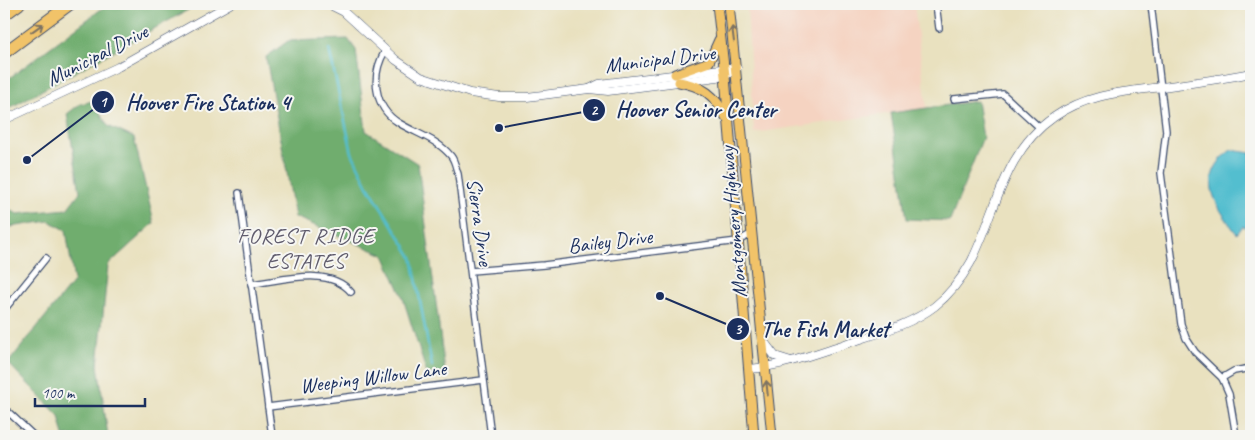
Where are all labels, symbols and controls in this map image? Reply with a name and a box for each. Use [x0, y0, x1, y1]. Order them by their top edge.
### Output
street label: Municipal Drive [42, 18, 153, 92]
one-way arrow [30, 23, 44, 33]
one-way arrow [728, 27, 738, 43]
street label: Municipal Drive [604, 39, 718, 79]
callout: Hoover Fire Station 4 [90, 84, 300, 121]
text: Hoover Fire Station 4 [126, 89, 293, 117]
callout: Hoover Senior Center [581, 91, 787, 128]
text: 1 [100, 93, 109, 112]
text: Hoover Senior Center [616, 96, 779, 124]
text: 2 [591, 101, 599, 120]
street label: Montgomery Highway [713, 144, 753, 299]
street label: Sierra Drive [461, 177, 499, 268]
district label: FOREST RIDGE ESTATES [237, 222, 377, 275]
street label: Bailey Drive [567, 223, 655, 259]
callout: The Fish Market [726, 311, 899, 348]
text: The Fish Market [761, 316, 893, 344]
text: 3 [735, 320, 743, 339]
street label: Weeping Willow Lane [299, 355, 450, 399]
scale bar [35, 375, 145, 407]
one-way arrow [763, 380, 772, 396]
text: 100 m [42, 384, 76, 403]

